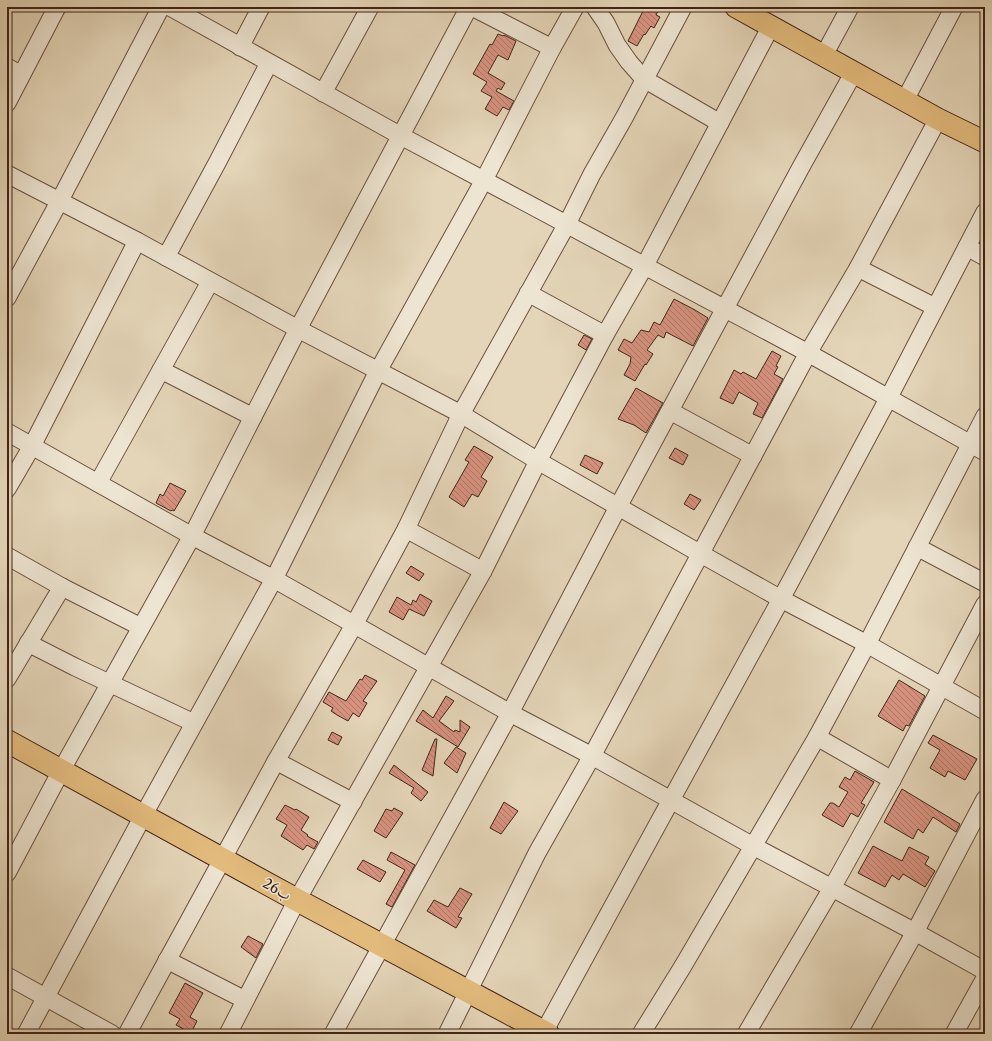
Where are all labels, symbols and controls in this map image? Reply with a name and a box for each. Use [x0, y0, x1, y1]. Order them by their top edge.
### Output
street label: 26ب [260, 874, 294, 904]

